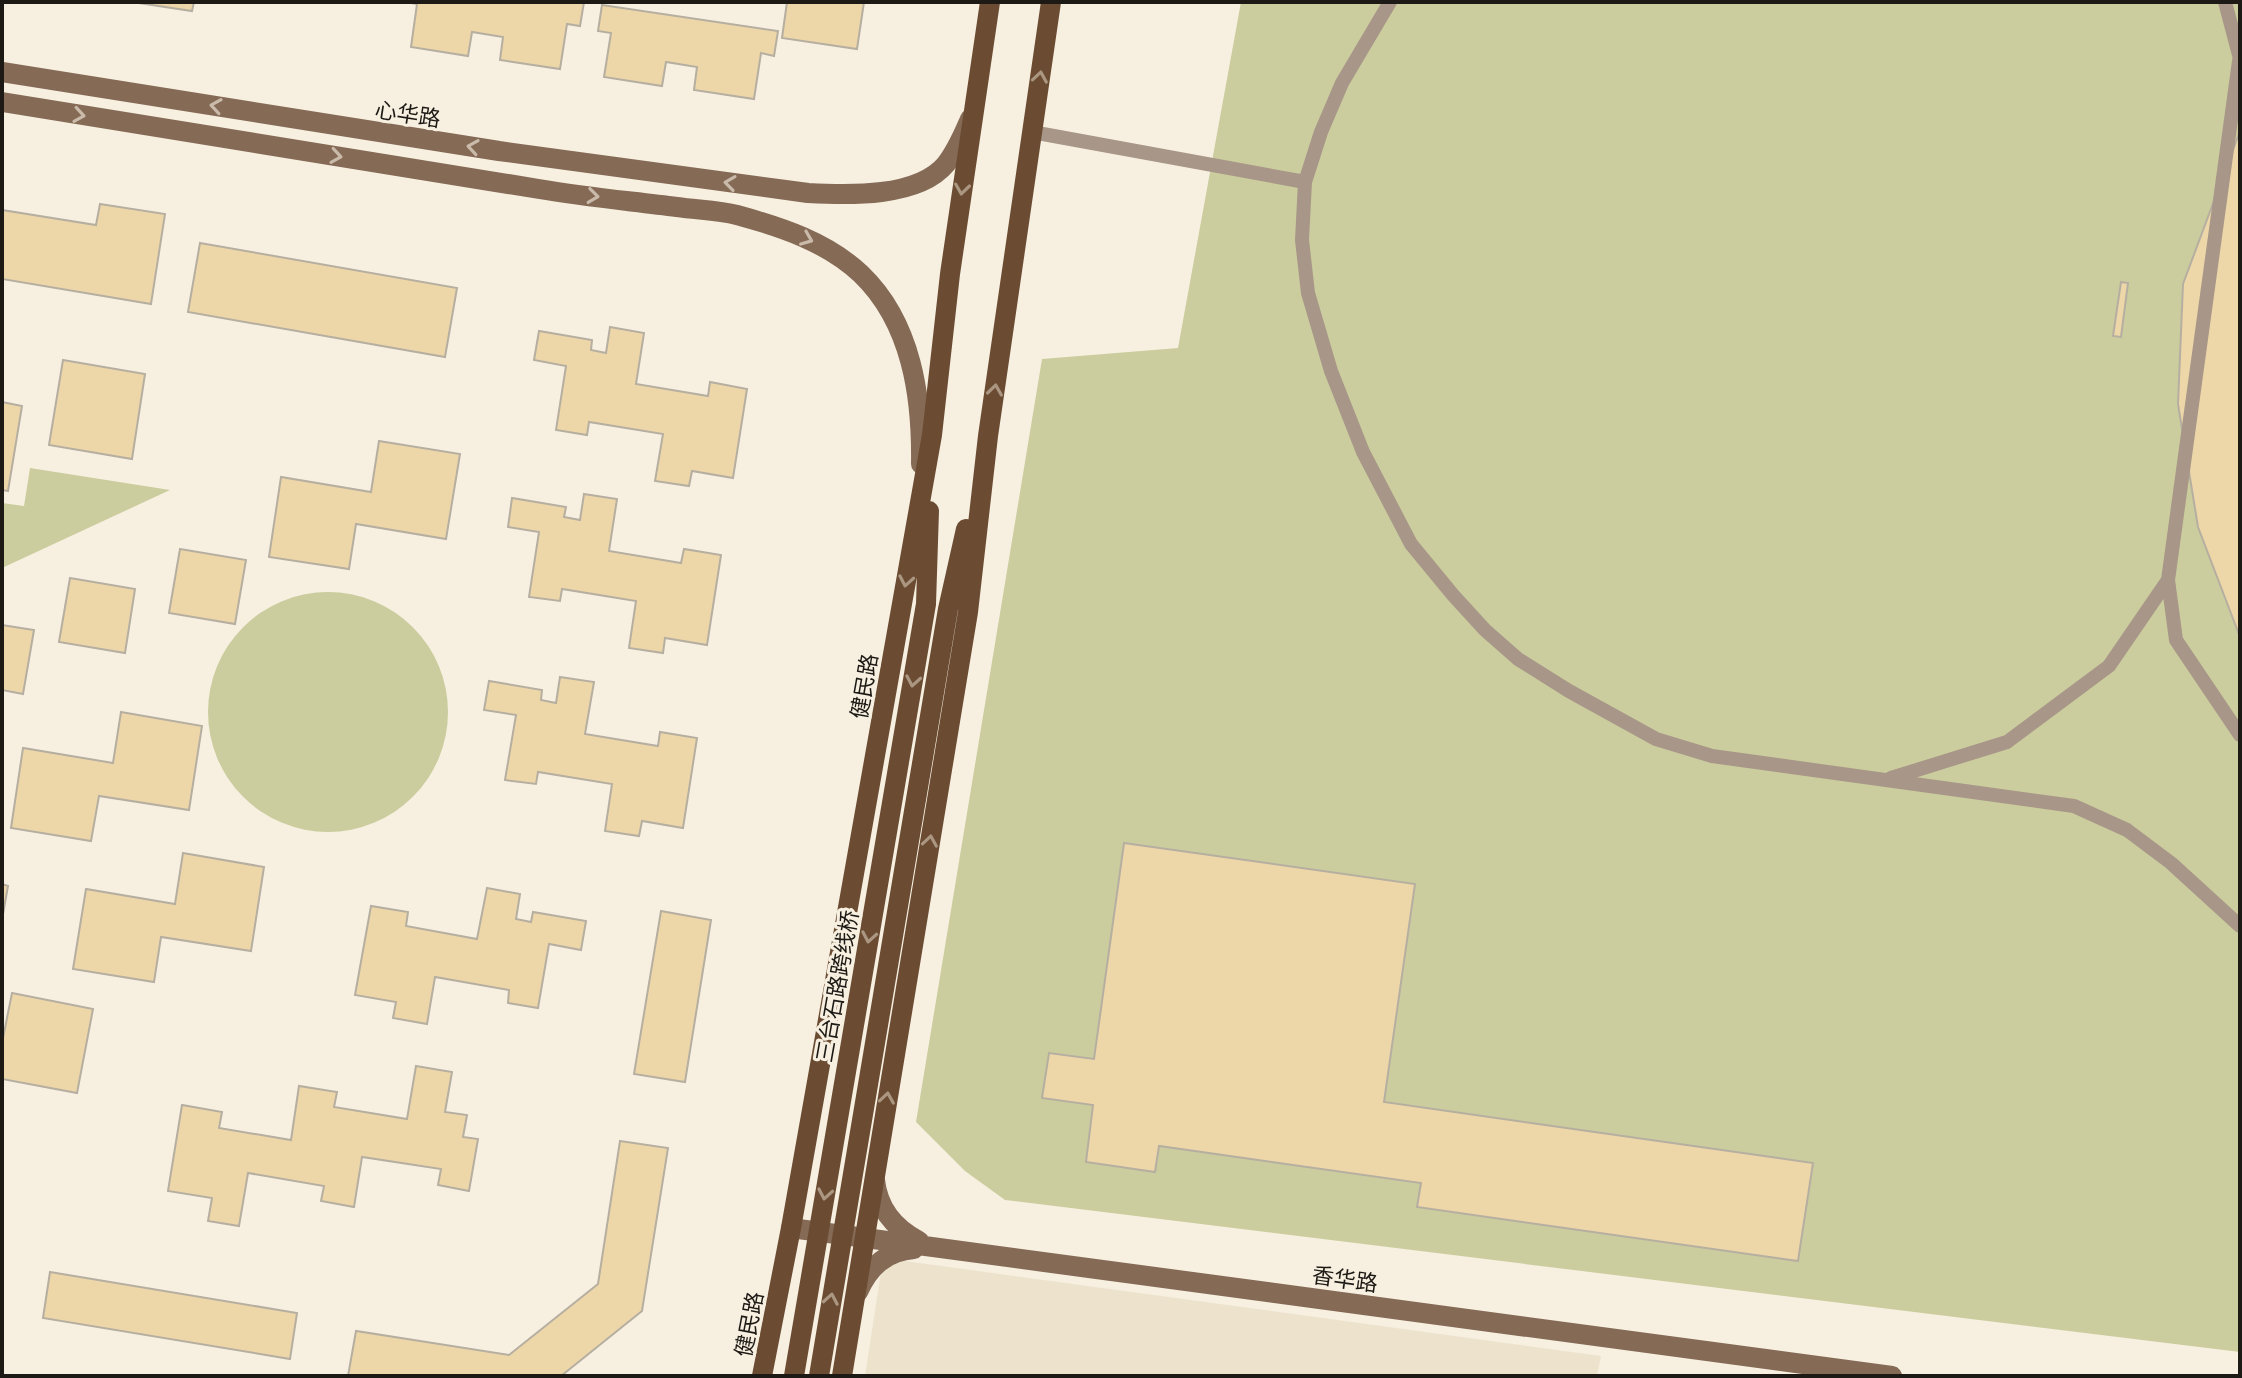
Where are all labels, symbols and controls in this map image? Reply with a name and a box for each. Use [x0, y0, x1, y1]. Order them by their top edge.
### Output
one-way arrow [1031, 71, 1048, 84]
street label: 心华路 [373, 93, 443, 133]
one-way arrow [209, 98, 223, 115]
one-way arrow [72, 106, 86, 123]
one-way arrow [466, 139, 480, 156]
one-way arrow [329, 147, 342, 164]
one-way arrow [723, 175, 737, 192]
one-way arrow [954, 182, 971, 196]
one-way arrow [586, 188, 599, 205]
one-way arrow [799, 229, 813, 246]
one-way arrow [986, 383, 1003, 396]
one-way arrow [899, 574, 916, 588]
street label: 健民路 [842, 651, 884, 721]
one-way arrow [905, 674, 922, 688]
one-way arrow [920, 835, 937, 848]
street label: 三台石路跨线桥 [808, 908, 864, 1064]
one-way arrow [861, 930, 878, 944]
one-way arrow [878, 1091, 895, 1105]
one-way arrow [818, 1187, 835, 1200]
street label: 香华路 [1310, 1259, 1380, 1297]
street label: 健民路 [727, 1289, 769, 1359]
one-way arrow [822, 1292, 839, 1306]

